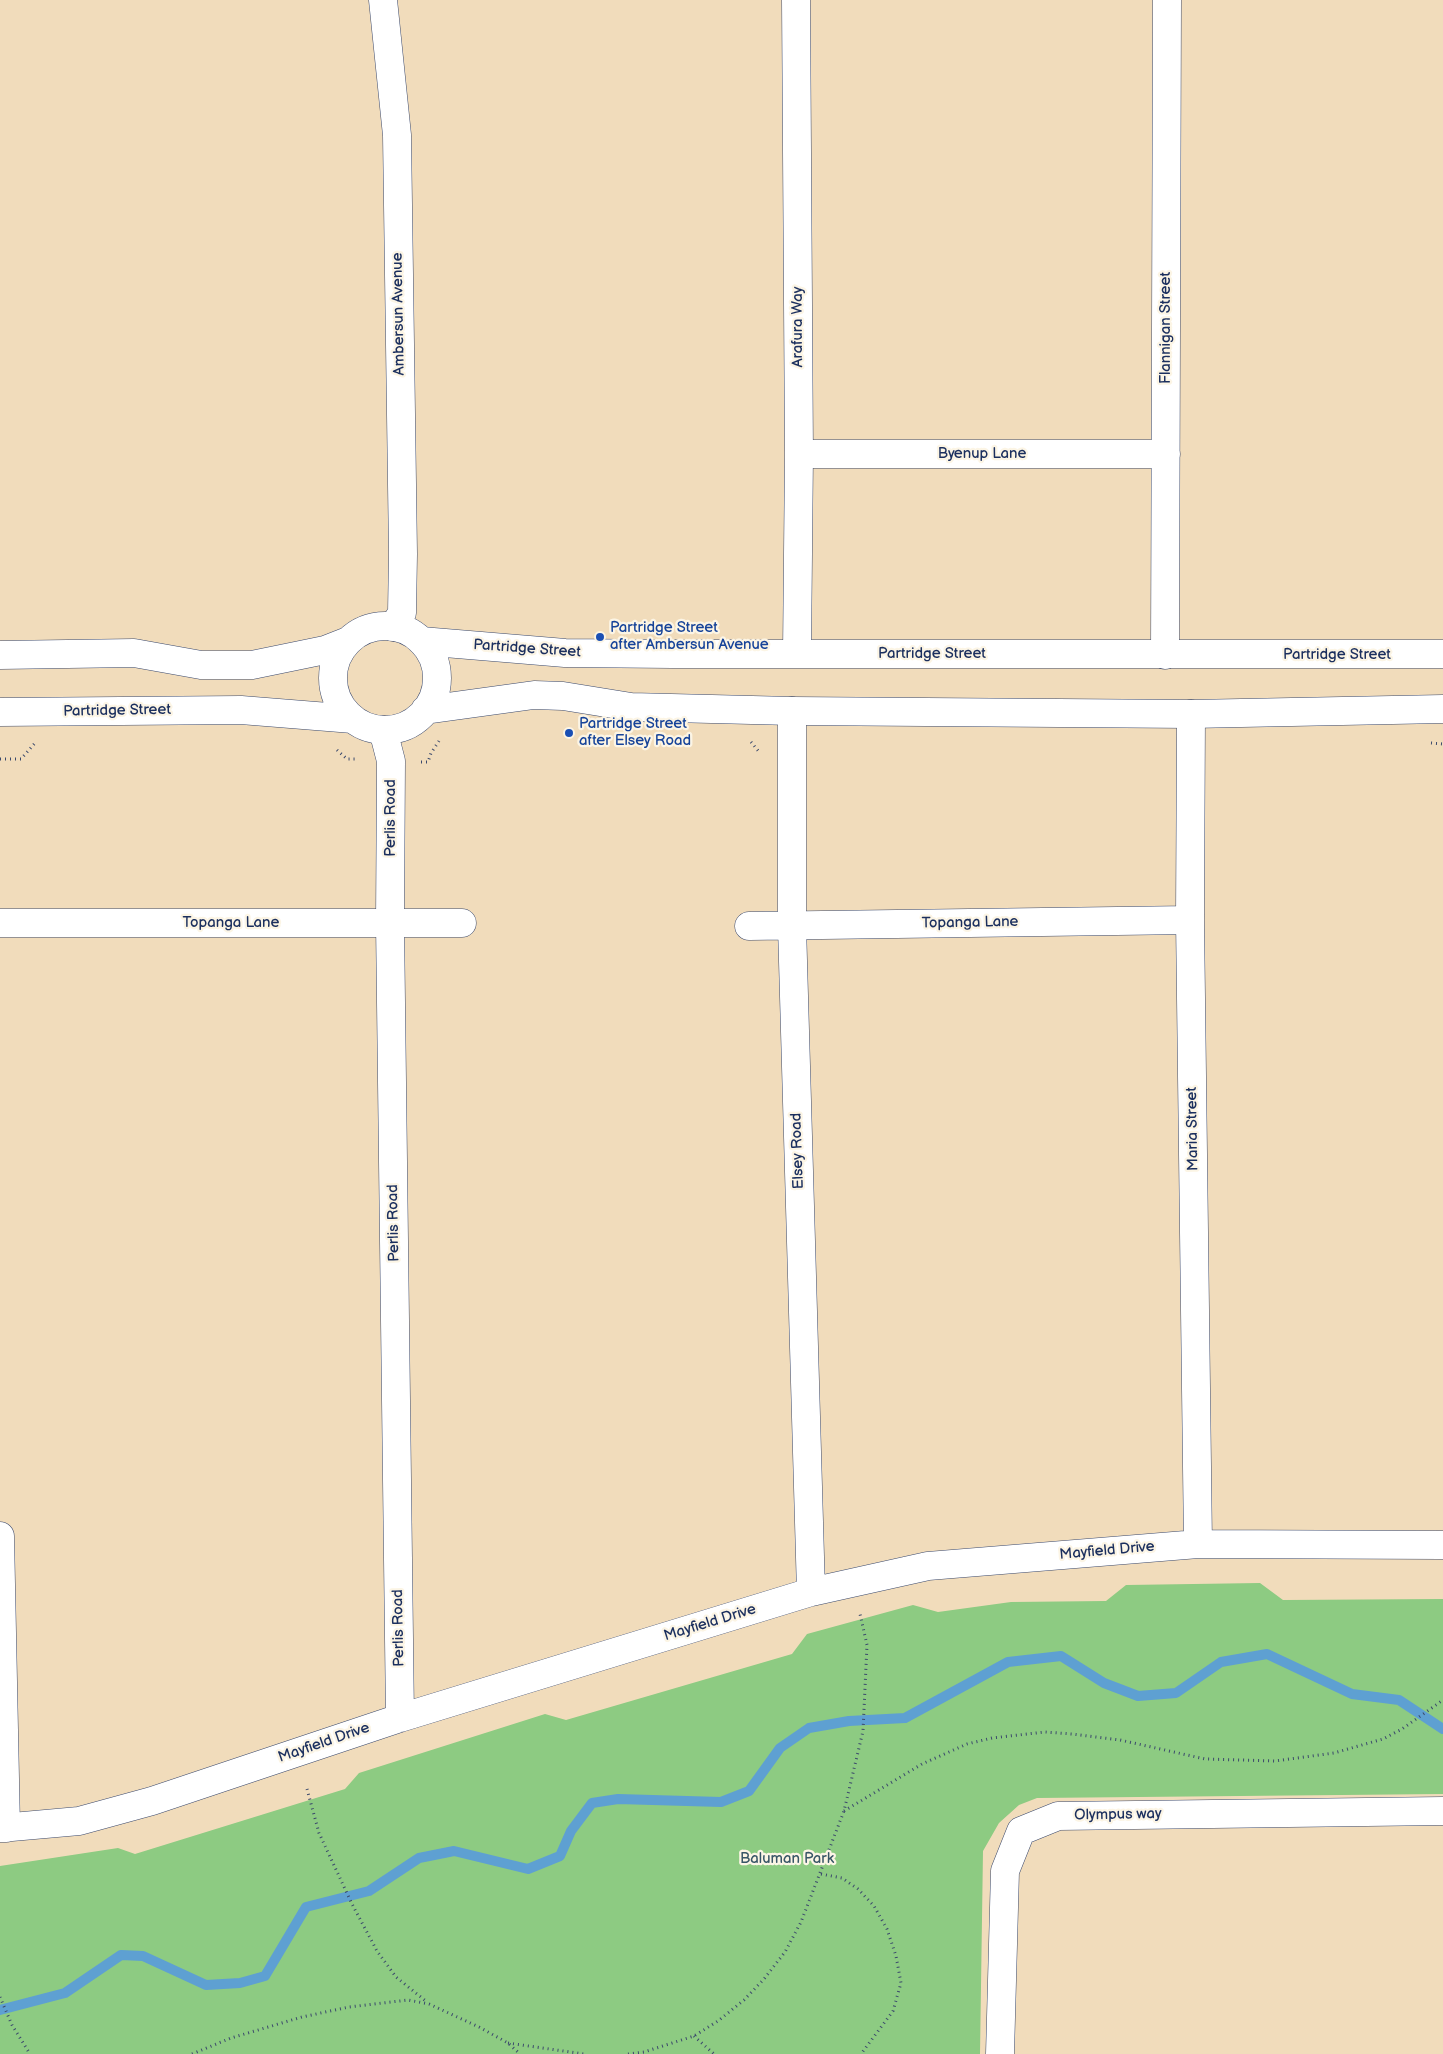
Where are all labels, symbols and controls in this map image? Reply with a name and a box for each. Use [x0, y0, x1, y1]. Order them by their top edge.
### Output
street label: Ambersun Avenue [389, 252, 409, 376]
street label: Flannigan Street [1157, 272, 1175, 384]
street label: Arafura Way [789, 286, 807, 368]
street label: Byenup Lane [938, 445, 1026, 463]
place label: Partridge Street after Ambersun Avenue [610, 619, 769, 654]
marker: Partridge Street after Ambersun Avenue [594, 631, 606, 643]
street label: Partridge Street [473, 636, 581, 662]
street label: Partridge Street [878, 645, 986, 663]
street label: Partridge Street [1283, 646, 1391, 664]
street label: Partridge Street [63, 701, 171, 721]
place label: Partridge Street after Elsey Road [579, 715, 691, 750]
marker: Partridge Street after Elsey Road [563, 727, 575, 739]
street label: Perlis Road [382, 779, 400, 857]
street label: Topanga Lane [921, 913, 1019, 933]
street label: Topanga Lane [183, 914, 279, 932]
street label: Maria Street [1183, 1087, 1203, 1171]
street label: Elsey Road [788, 1112, 808, 1190]
street label: Perlis Road [384, 1184, 404, 1262]
street label: Mayfield Drive [1059, 1538, 1155, 1564]
street label: Perlis Road [389, 1589, 409, 1667]
street label: Mayfield Drive [662, 1600, 758, 1646]
street label: Mayfield Drive [276, 1719, 372, 1767]
street label: Olympus way [1074, 1805, 1162, 1825]
park label: Baluman Park [740, 1850, 834, 1868]

